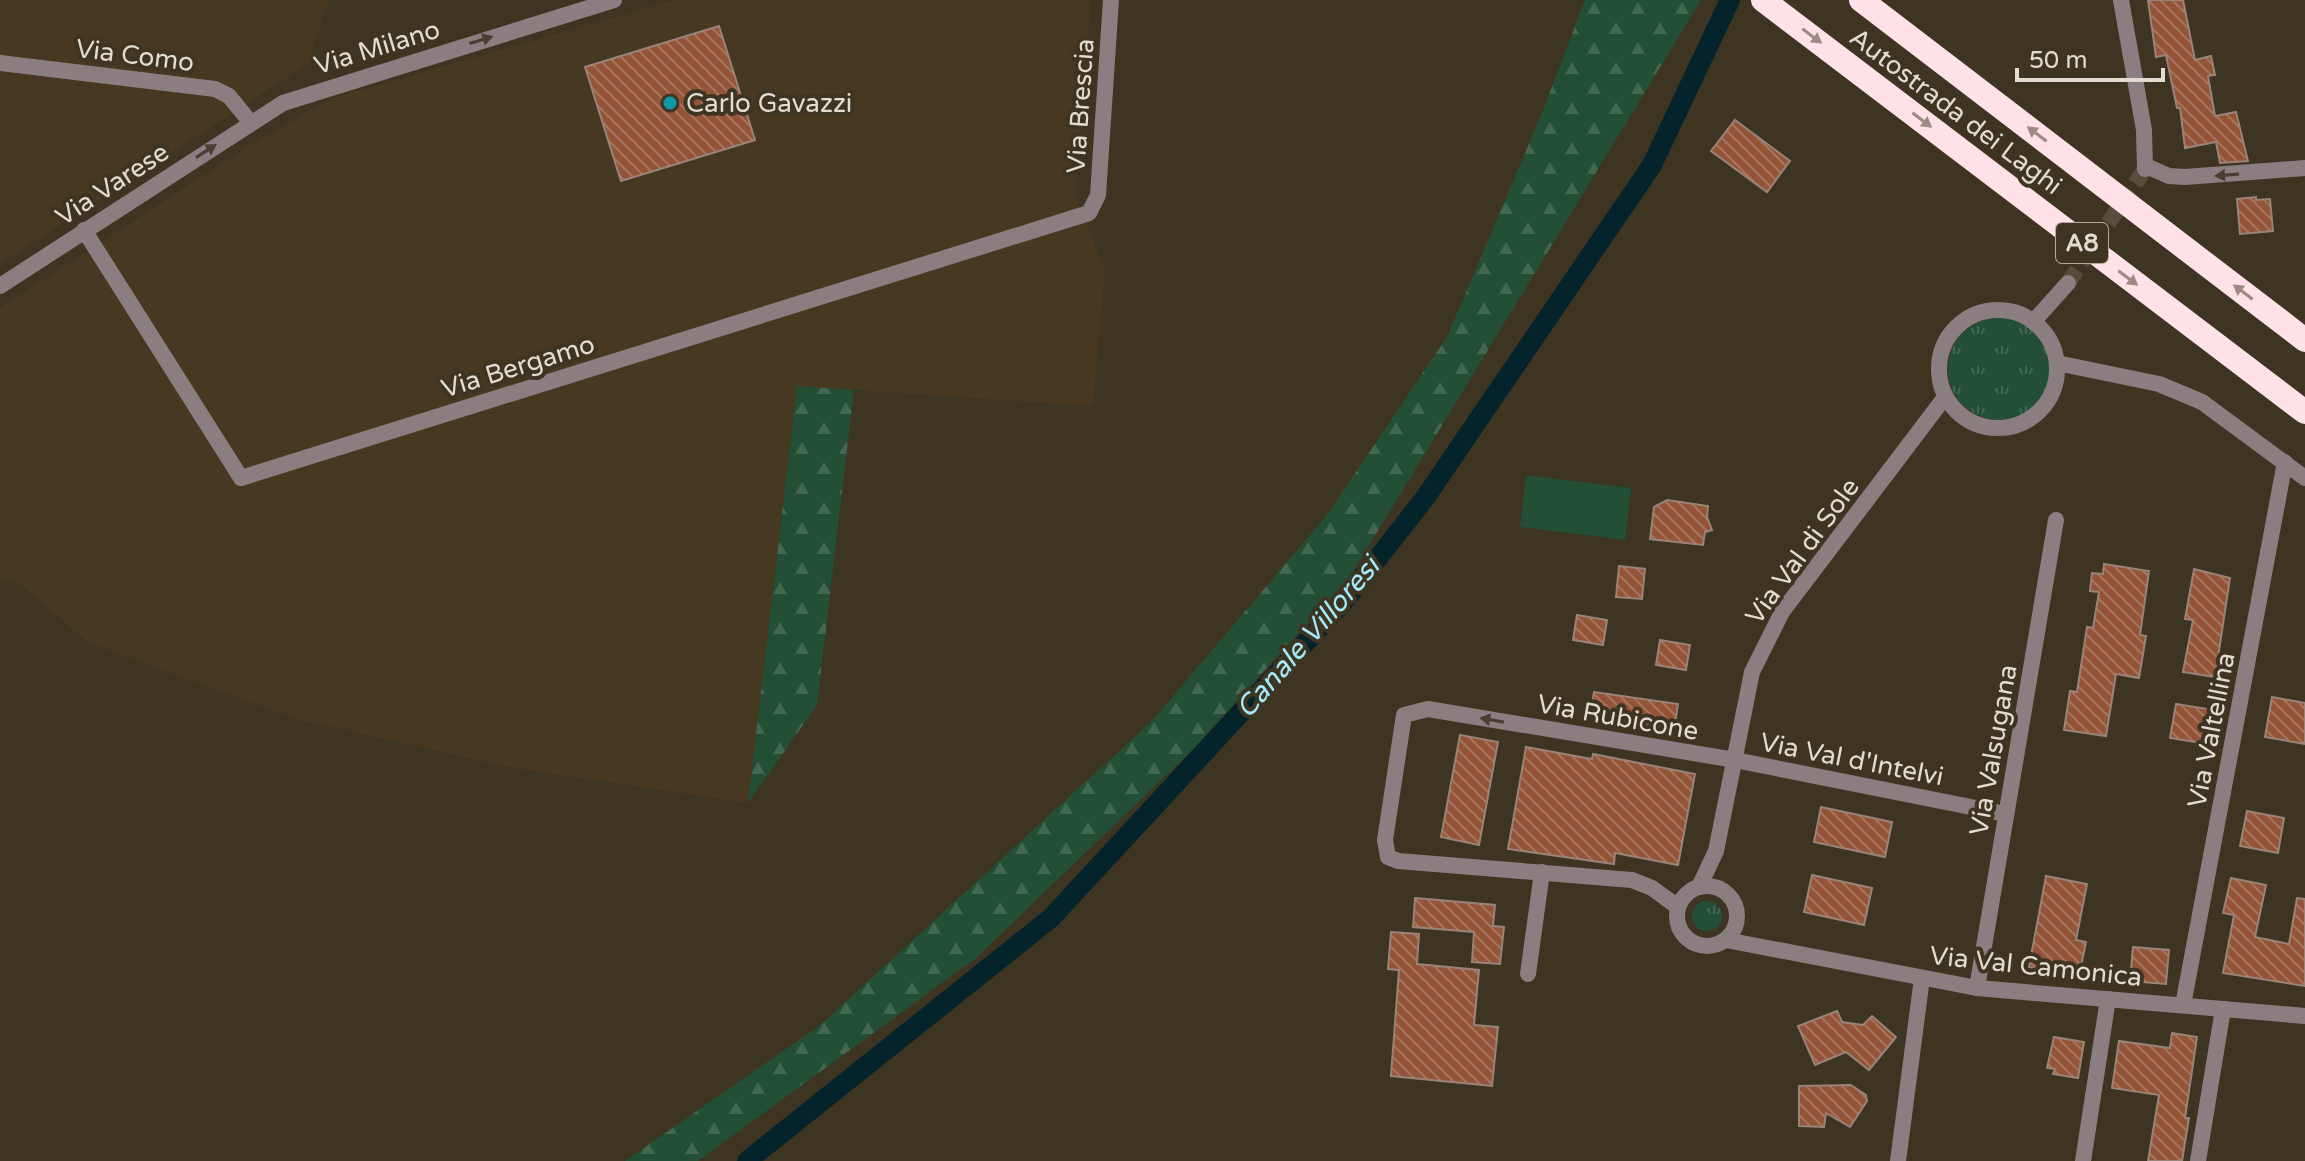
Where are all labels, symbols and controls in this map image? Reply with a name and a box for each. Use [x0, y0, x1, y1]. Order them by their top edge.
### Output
street label: Via Milano [311, 14, 444, 81]
street label: Autostrada dei Laghi [1843, 21, 2068, 201]
one-way arrow [1801, 28, 1822, 44]
scale bar [2017, 32, 2163, 82]
street label: Via Como [74, 33, 196, 78]
one-way arrow [470, 33, 494, 46]
street label: Via Brescia [1060, 38, 1101, 175]
text: 50 m [2029, 46, 2087, 75]
place label: Carlo Gavazzi [686, 88, 852, 119]
marker: Carlo Gavazzi [661, 94, 679, 112]
one-way arrow [1912, 112, 1932, 128]
one-way arrow [2027, 127, 2047, 143]
street label: Via Varese [50, 136, 175, 232]
one-way arrow [195, 145, 217, 159]
one-way arrow [2214, 169, 2239, 182]
road number: A8 [2056, 223, 2108, 263]
one-way arrow [2118, 269, 2139, 285]
one-way arrow [2233, 285, 2253, 301]
street label: Via Bergamo [438, 328, 598, 404]
street label: Via Val di Sole [1739, 472, 1866, 630]
water label: Canale Villoresi [1229, 548, 1389, 725]
street label: Via Valtellina [2181, 650, 2242, 810]
street label: Via Valsugana [1963, 662, 2024, 838]
street label: Via Rubicone [1535, 688, 1701, 747]
one-way arrow [1479, 713, 1504, 726]
street label: Via Val d'Intelvi [1758, 727, 1946, 792]
street label: Via Val Camonica [1928, 940, 2144, 993]

